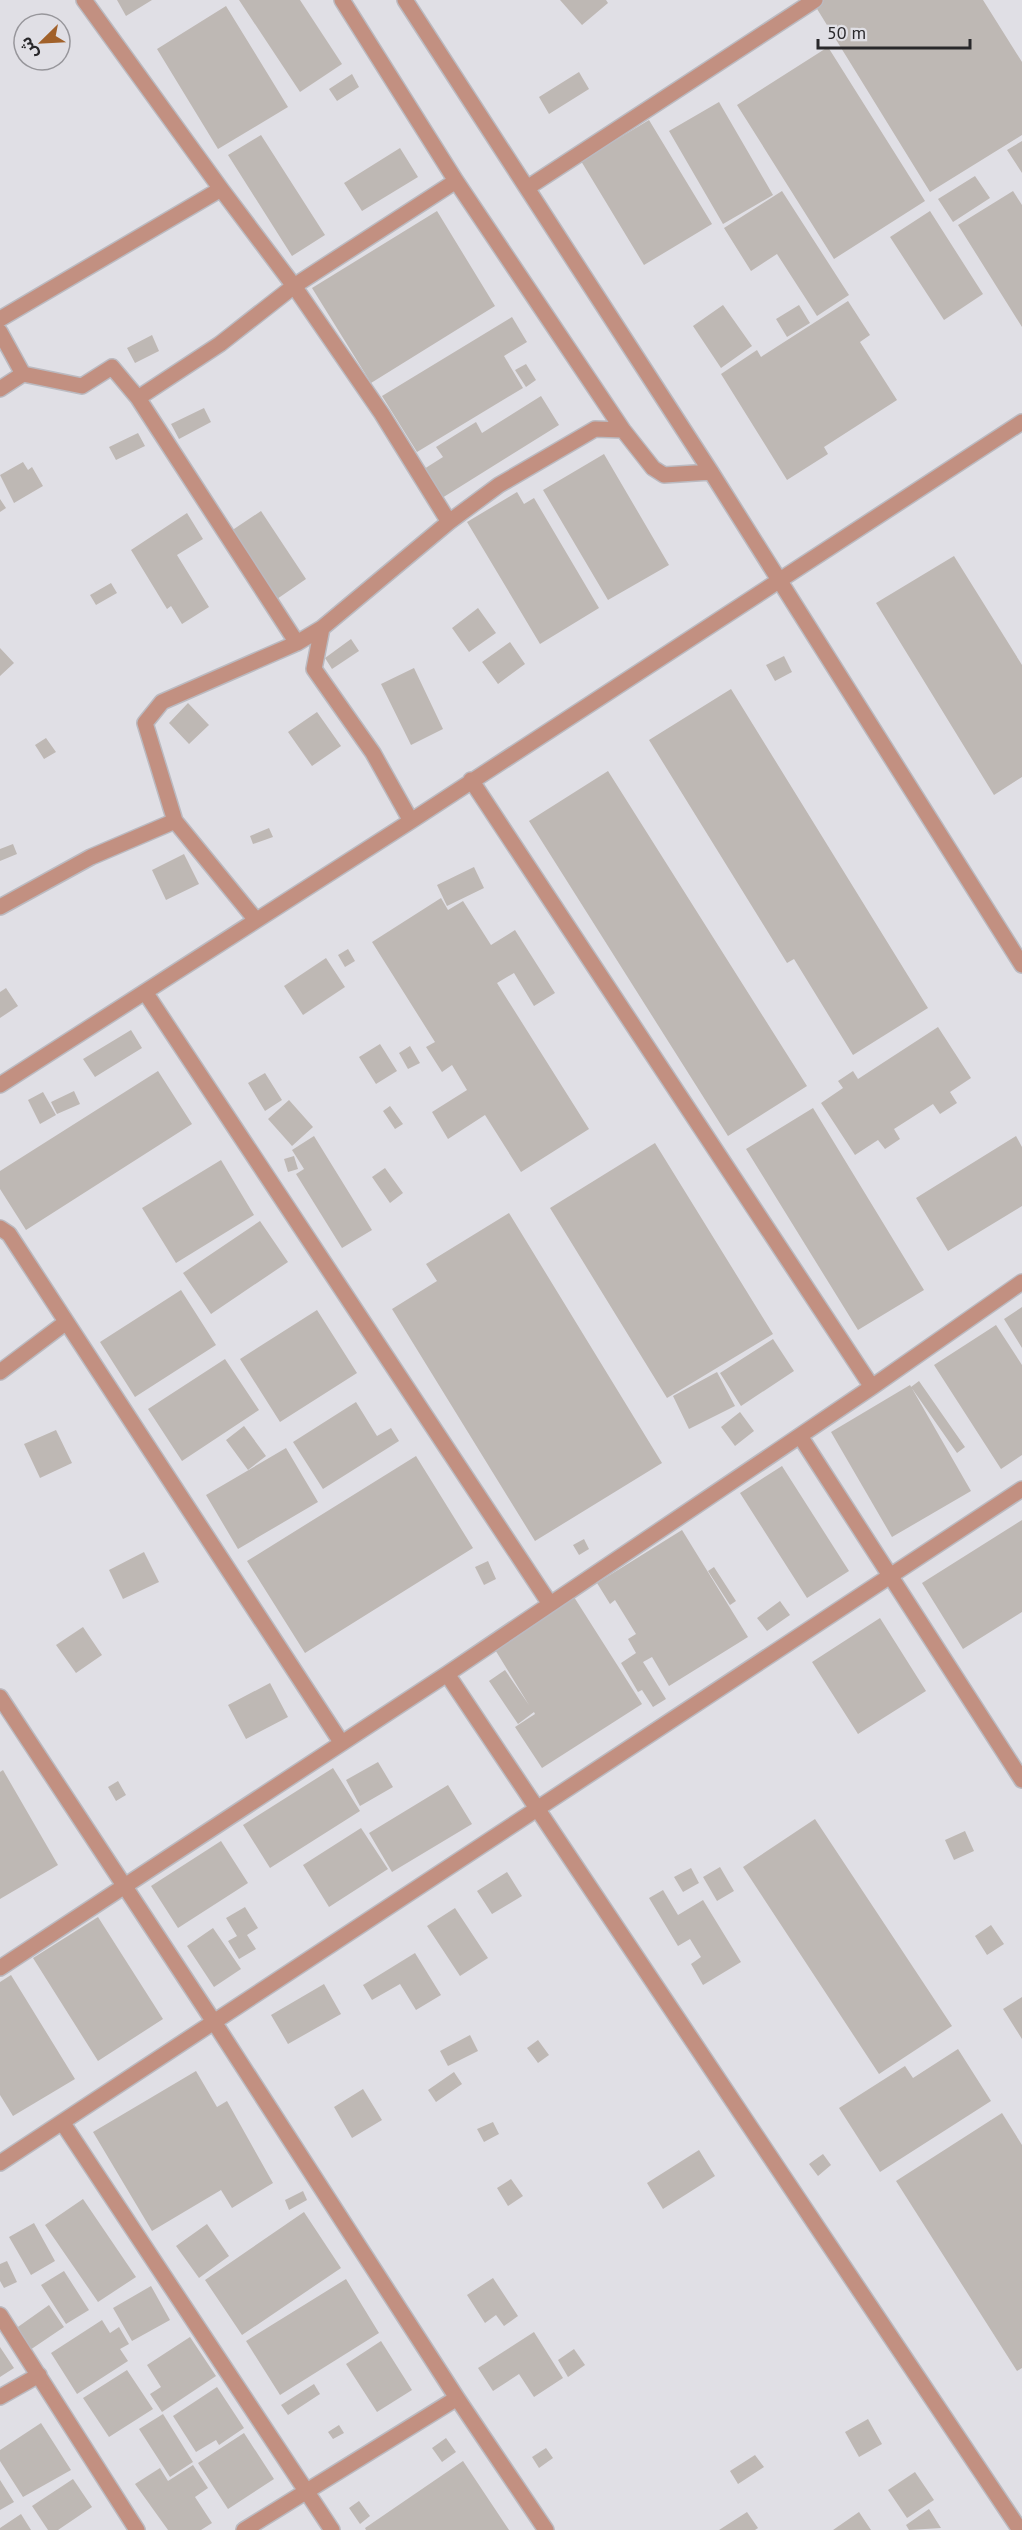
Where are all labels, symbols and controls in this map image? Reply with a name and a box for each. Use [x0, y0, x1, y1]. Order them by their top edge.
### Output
north arrow [12, 12, 72, 72]
scale bar [818, 12, 970, 50]
text: 50 m [827, 21, 866, 44]
text: ش [15, 34, 42, 62]

